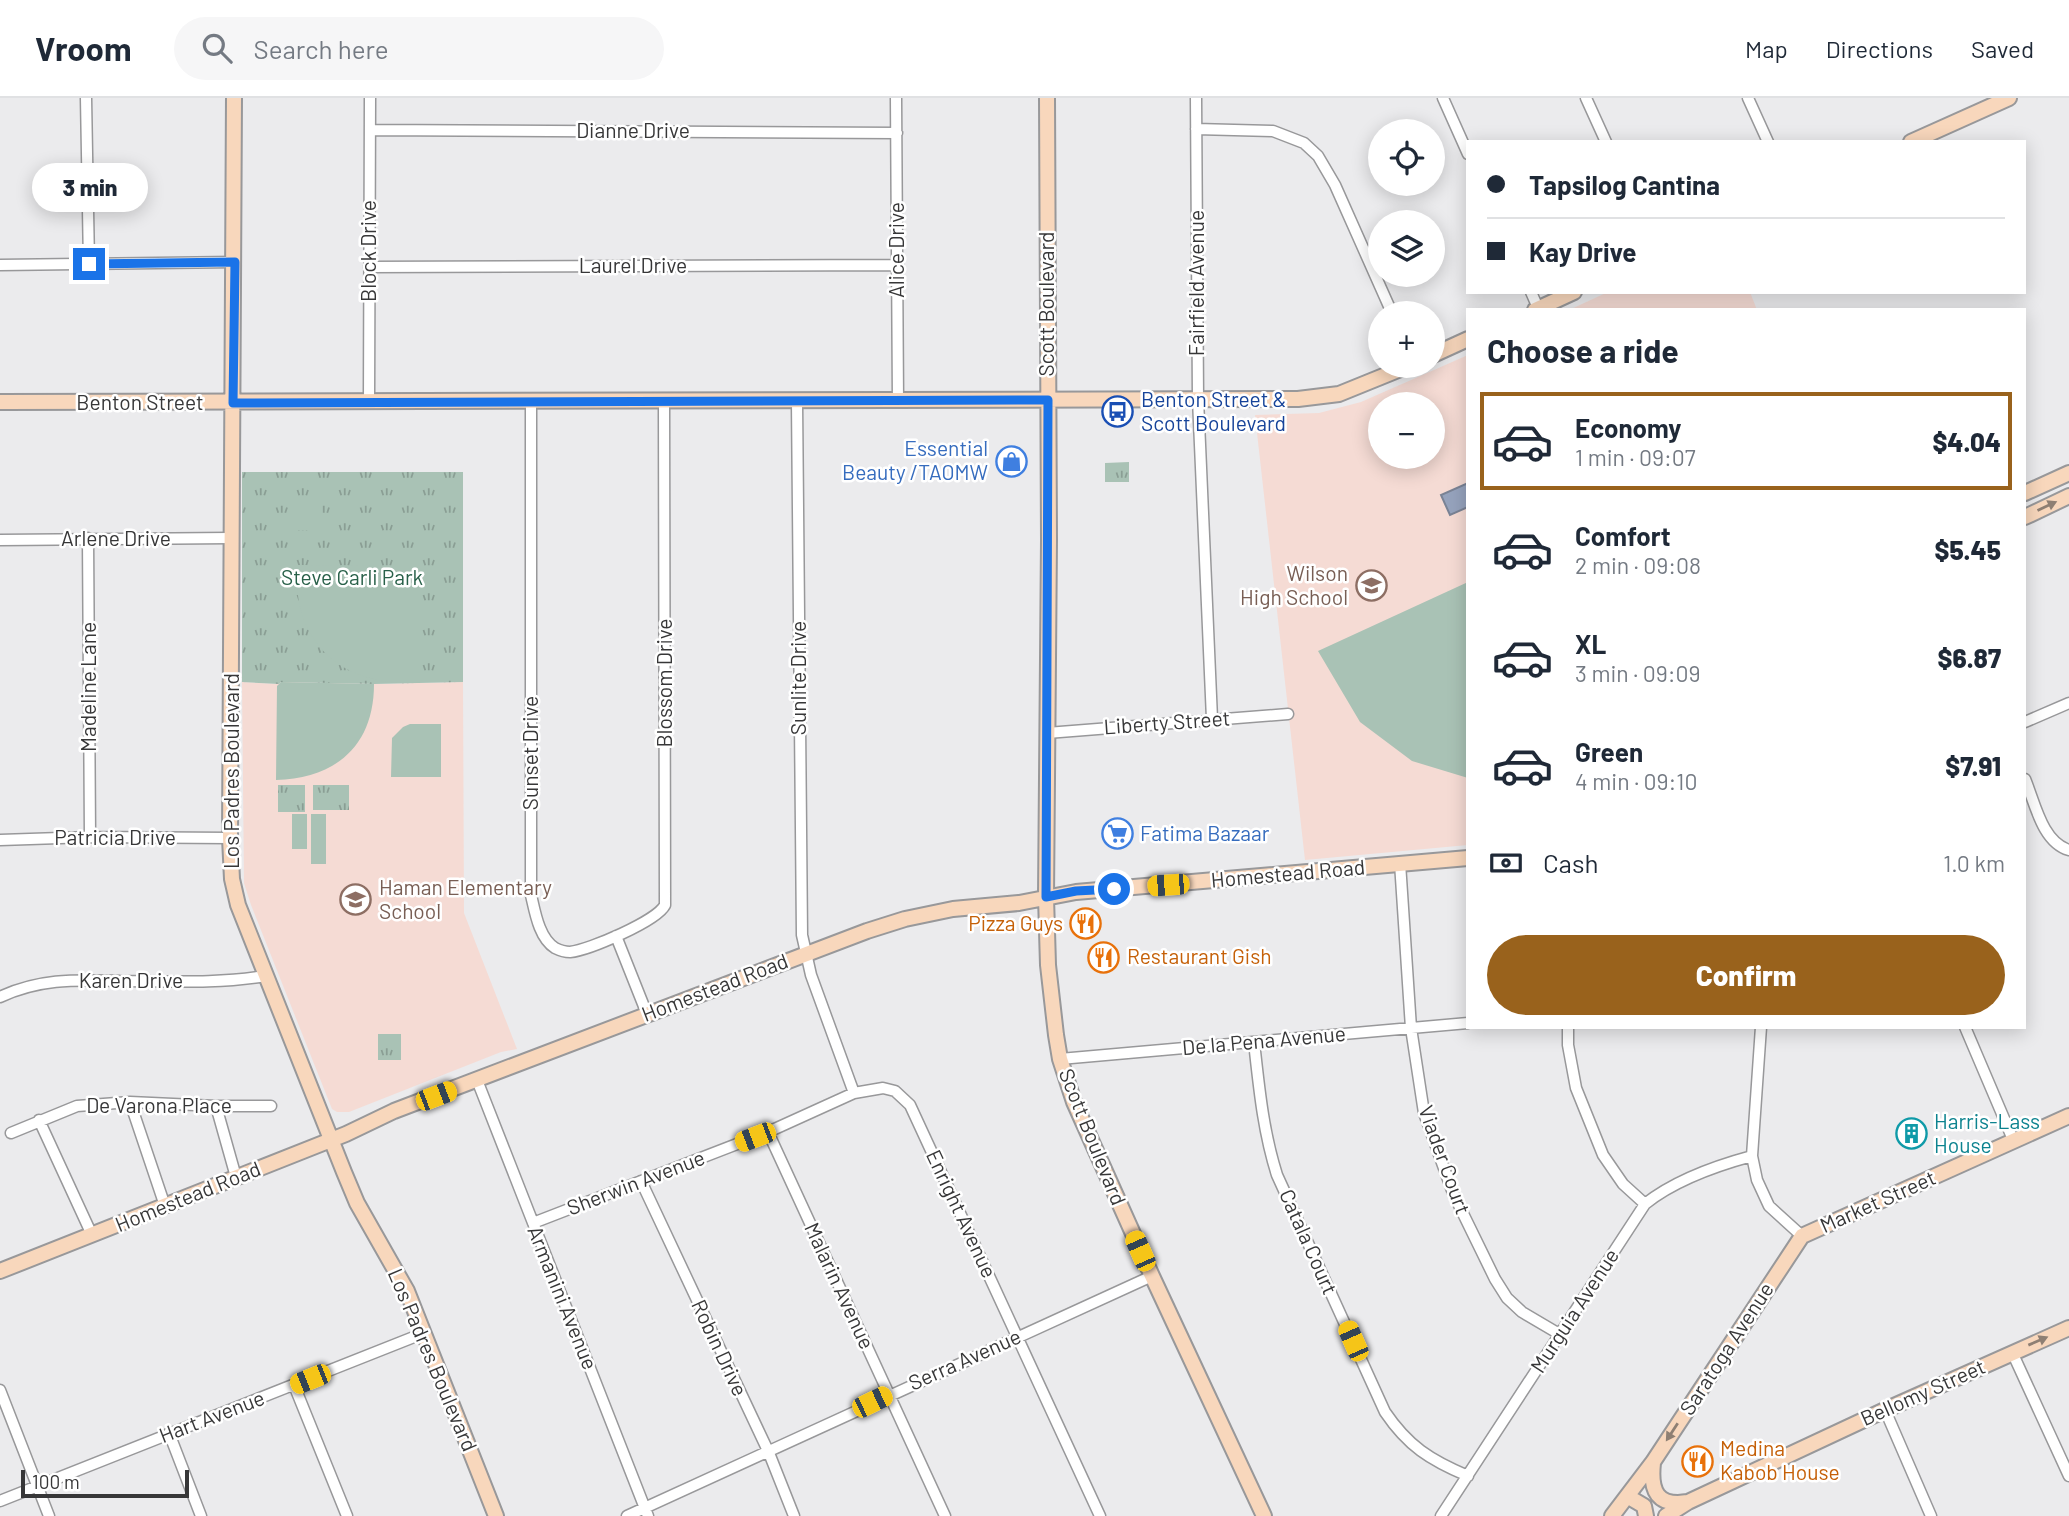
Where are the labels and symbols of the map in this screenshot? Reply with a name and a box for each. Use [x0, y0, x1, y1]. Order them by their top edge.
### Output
street label: Dianne Drive [576, 117, 690, 142]
callout: 3 min [31, 162, 147, 212]
street label: Block Drive [355, 200, 380, 302]
street label: Alice Drive [883, 202, 908, 298]
street label: Fairfield Avenue [1183, 210, 1208, 356]
street label: Scott Boulevard [1033, 231, 1058, 377]
route end [73, 248, 105, 280]
street label: Laurel Drive [579, 252, 687, 277]
place label: Benton Street & Scott Boulevard [1141, 386, 1286, 435]
street label: Benton Street [76, 389, 204, 414]
bus stop icon: Benton Street & Scott Boulevard [1101, 395, 1135, 429]
place label: Essential Beauty /TAOMW [842, 435, 988, 484]
shop icon: Essential Beauty /TAOMW [994, 444, 1028, 478]
one-way arrow [2037, 501, 2057, 512]
street label: Arlene Drive [61, 525, 171, 550]
place label: Wilson High School [1240, 560, 1348, 609]
park label: Steve Carli Park [281, 564, 423, 589]
school or university icon: Wilson High School [1354, 569, 1388, 603]
street label: Blossom Drive [651, 618, 676, 748]
street label: Sunlite Drive [785, 621, 810, 735]
street label: Madeline Lane [75, 622, 100, 752]
street label: Los Padres Boulevard [218, 673, 243, 869]
street label: Sunset Drive [517, 696, 542, 810]
street label: Liberty Street [1103, 705, 1231, 738]
supermarket icon: Fatima Bazaar [1100, 817, 1134, 851]
place label: Fatima Bazaar [1140, 820, 1270, 845]
street label: Patricia Drive [54, 824, 176, 849]
street label: Homestead Road [1210, 853, 1366, 892]
route start [1098, 873, 1130, 905]
car [1147, 873, 1190, 897]
place label: Haman Elementary School [379, 874, 552, 923]
school or university icon: Haman Elementary School [339, 883, 373, 917]
restaurant icon: Pizza Guys [1069, 907, 1103, 941]
place label: Pizza Guys [968, 910, 1063, 935]
restaurant icon: Restaurant Gish [1087, 940, 1121, 974]
place label: Restaurant Gish [1127, 943, 1272, 968]
street label: Homestead Road [638, 947, 791, 1026]
street label: Karen Drive [79, 967, 183, 992]
street label: De la Pena Avenue [1181, 1020, 1347, 1059]
street label: Scott Boulevard [1055, 1065, 1132, 1208]
car [413, 1079, 460, 1113]
street label: De Varona Place [86, 1092, 232, 1117]
street label: Viader Court [1414, 1102, 1477, 1217]
place label: Harris-Lass House [1934, 1108, 2040, 1157]
building icon: Harris-Lass House [1894, 1117, 1928, 1151]
car [732, 1120, 779, 1154]
street label: Sherwin Avenue [563, 1144, 708, 1219]
street label: Enright Avenue [922, 1145, 1003, 1281]
street label: Homestead Road [111, 1155, 264, 1236]
street label: Market Street [1816, 1164, 1939, 1237]
street label: Catala Court [1275, 1185, 1344, 1298]
street label: Malarin Avenue [800, 1218, 881, 1353]
street label: Armanini Avenue [523, 1222, 604, 1373]
car [1122, 1228, 1159, 1274]
street label: Murguia Avenue [1524, 1243, 1623, 1377]
street label: Los Padres Boulevard [384, 1264, 483, 1455]
street label: Saratoga Avenue [1674, 1277, 1778, 1419]
street label: Robin Drive [687, 1295, 754, 1399]
car [1335, 1318, 1372, 1364]
street label: Serra Avenue [904, 1323, 1024, 1395]
one-way arrow [2028, 1335, 2048, 1347]
street label: Bellomy Street [1856, 1353, 1989, 1430]
car [287, 1361, 334, 1397]
car [849, 1383, 896, 1421]
street label: Hart Avenue [155, 1384, 268, 1447]
one-way arrow [1666, 1423, 1679, 1442]
place label: Medina Kabob House [1720, 1435, 1840, 1484]
restaurant icon: Medina Kabob House [1680, 1444, 1714, 1478]
scale bar [21, 1467, 189, 1499]

